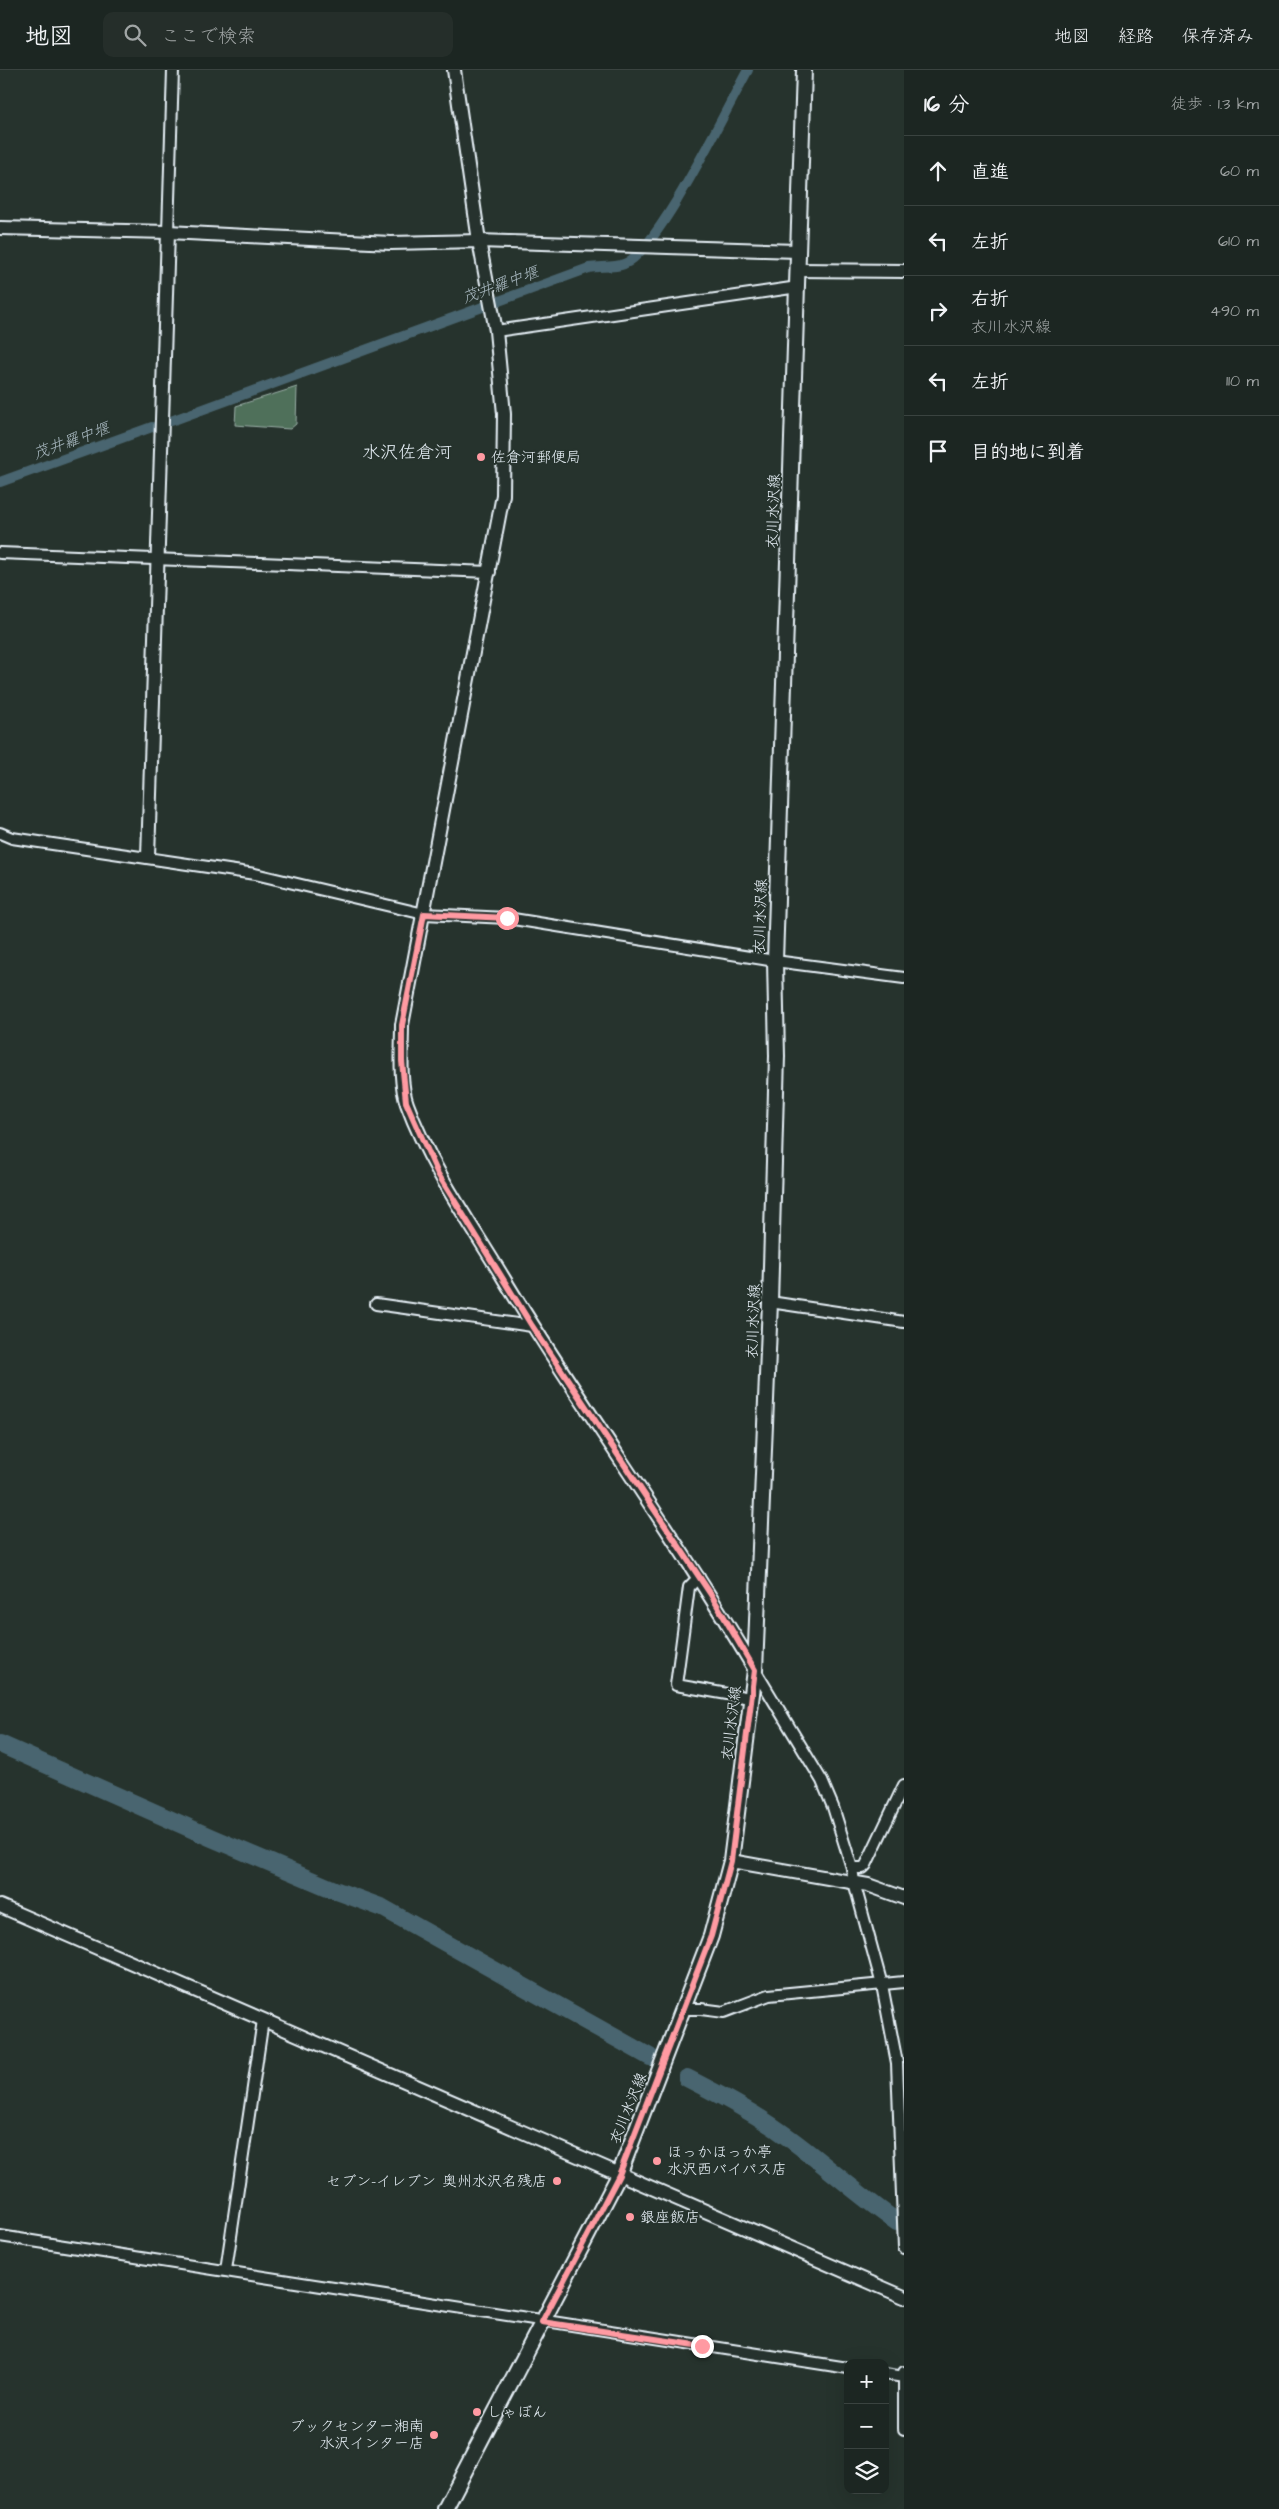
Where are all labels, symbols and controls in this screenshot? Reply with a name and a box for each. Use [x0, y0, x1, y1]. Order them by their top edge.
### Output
search box [103, 12, 453, 57]
text: 地図 [25, 20, 73, 54]
icon: search [121, 21, 149, 49]
text: ここで検索 [161, 23, 256, 50]
text: 地図 [1054, 24, 1090, 49]
text: 経路 [1118, 24, 1154, 49]
text: 保存済み [1182, 24, 1254, 49]
text: 16 分 [924, 90, 969, 119]
text: 徒歩 · 1.3 km [1171, 93, 1259, 115]
icon: ahead [924, 157, 952, 185]
text: 直進 [971, 159, 1009, 186]
text: 60 m [1220, 160, 1259, 182]
icon: left [924, 227, 952, 255]
text: 左折 [971, 229, 1009, 256]
text: 610 m [1218, 230, 1259, 252]
water label: 茂井羅中堰 [459, 260, 544, 309]
text: 右折 [971, 286, 1009, 313]
icon: right [924, 297, 952, 325]
text: 490 m [1210, 300, 1259, 322]
text: 衣川水沢線 [971, 316, 1051, 338]
icon: left [924, 367, 952, 395]
text: 左折 [971, 369, 1009, 396]
text: 110 m [1226, 370, 1259, 392]
water label: 茂井羅中堰 [30, 416, 115, 465]
icon: arrive [924, 437, 952, 465]
text: 目的地に到着 [971, 439, 1085, 466]
district label: 水沢佐倉河 [362, 440, 452, 465]
place label: 佐倉河郵便局 [491, 447, 581, 468]
marker: 佐倉河郵便局 [475, 451, 487, 463]
street label: 衣川水沢線 [762, 473, 785, 549]
street label: 衣川水沢線 [749, 878, 772, 954]
route start [496, 907, 519, 930]
street label: 衣川水沢線 [742, 1283, 765, 1359]
street label: 衣川水沢線 [717, 1685, 746, 1762]
street label: 衣川水沢線 [605, 2069, 652, 2147]
place label: ほっかほっか亭 水沢西バイパス店 [667, 2142, 787, 2180]
marker: ほっかほっか亭 水沢西バイパス店 [651, 2155, 663, 2167]
place label: セブン-イレブン 奥州水沢名残店 [326, 2171, 547, 2192]
marker: セブン-イレブン 奥州水沢名残店 [551, 2175, 563, 2187]
place label: 銀座飯店 [640, 2207, 700, 2228]
marker: 銀座飯店 [624, 2211, 636, 2223]
route end [691, 2335, 714, 2358]
map controls [844, 2359, 889, 2494]
button: + [844, 2359, 889, 2404]
place label: しゃぼん [487, 2402, 547, 2423]
button: − [844, 2404, 889, 2449]
marker: しゃぼん [471, 2406, 483, 2418]
place label: ブックセンター湘南 水沢インター店 [290, 2416, 424, 2454]
marker: ブックセンター湘南 水沢インター店 [428, 2429, 440, 2441]
button: layers [844, 2449, 889, 2494]

